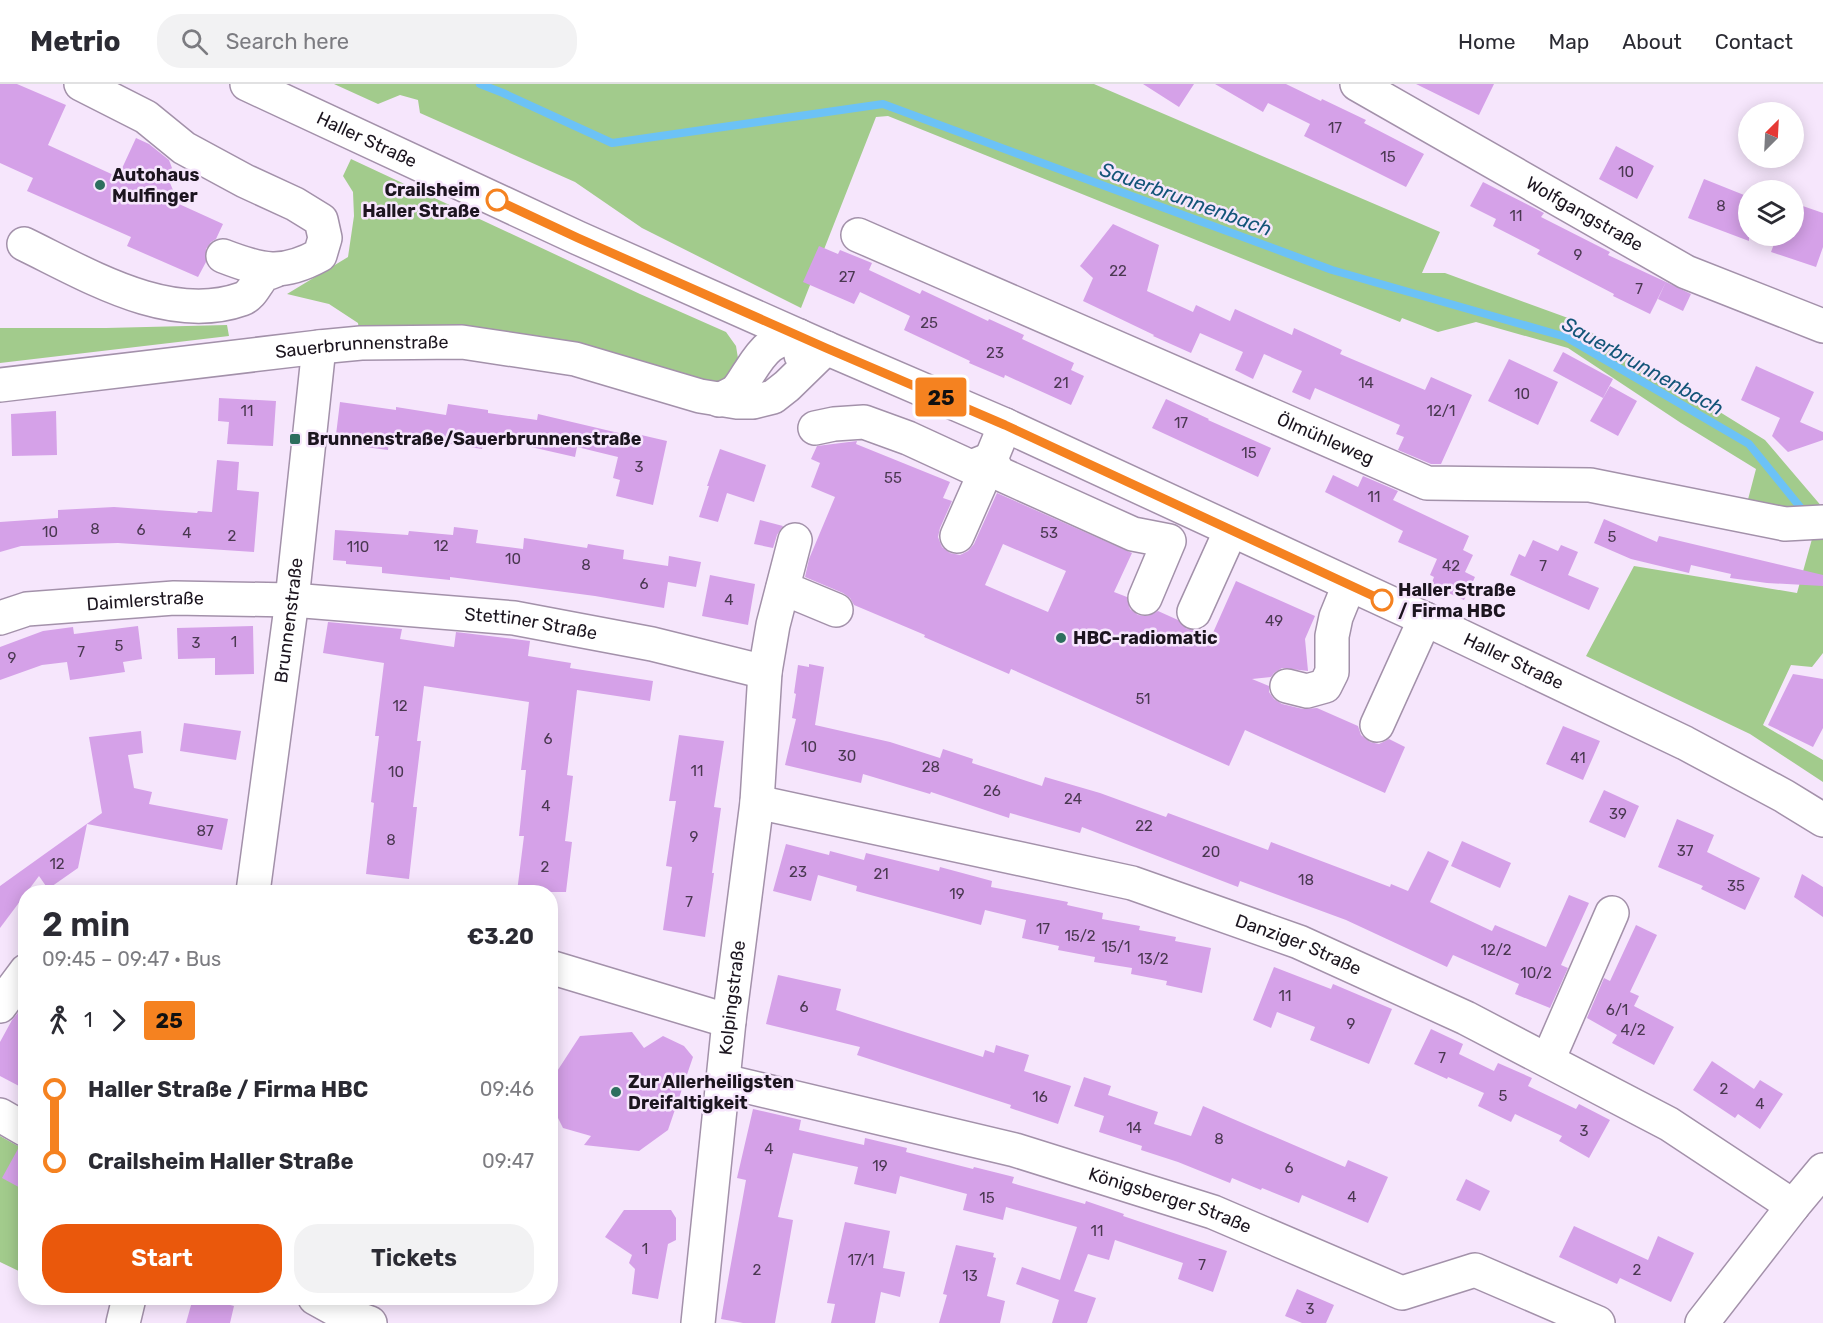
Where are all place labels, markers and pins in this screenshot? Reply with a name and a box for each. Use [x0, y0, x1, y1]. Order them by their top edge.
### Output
place label: Autohaus Mulfinger [112, 164, 200, 207]
marker: Autohaus Mulfinger [93, 178, 107, 192]
place label: Crailsheim Haller Straße [362, 179, 480, 222]
marker: Crailsheim Haller Straße [486, 189, 508, 211]
place label: Brunnenstraße/Sauerbrunnenstraße [307, 428, 642, 450]
marker: Brunnenstraße/Sauerbrunnenstraße [288, 432, 302, 446]
place label: Haller Straße / Firma HBC [1398, 579, 1516, 622]
marker: Haller Straße / Firma HBC [1371, 589, 1393, 611]
place label: HBC-radiomatic [1073, 627, 1218, 649]
marker: HBC-radiomatic [1054, 631, 1068, 645]
place label: Zur Allerheiligsten Dreifaltigkeit [628, 1071, 794, 1114]
marker: Zur Allerheiligsten Dreifaltigkeit [609, 1085, 623, 1099]

